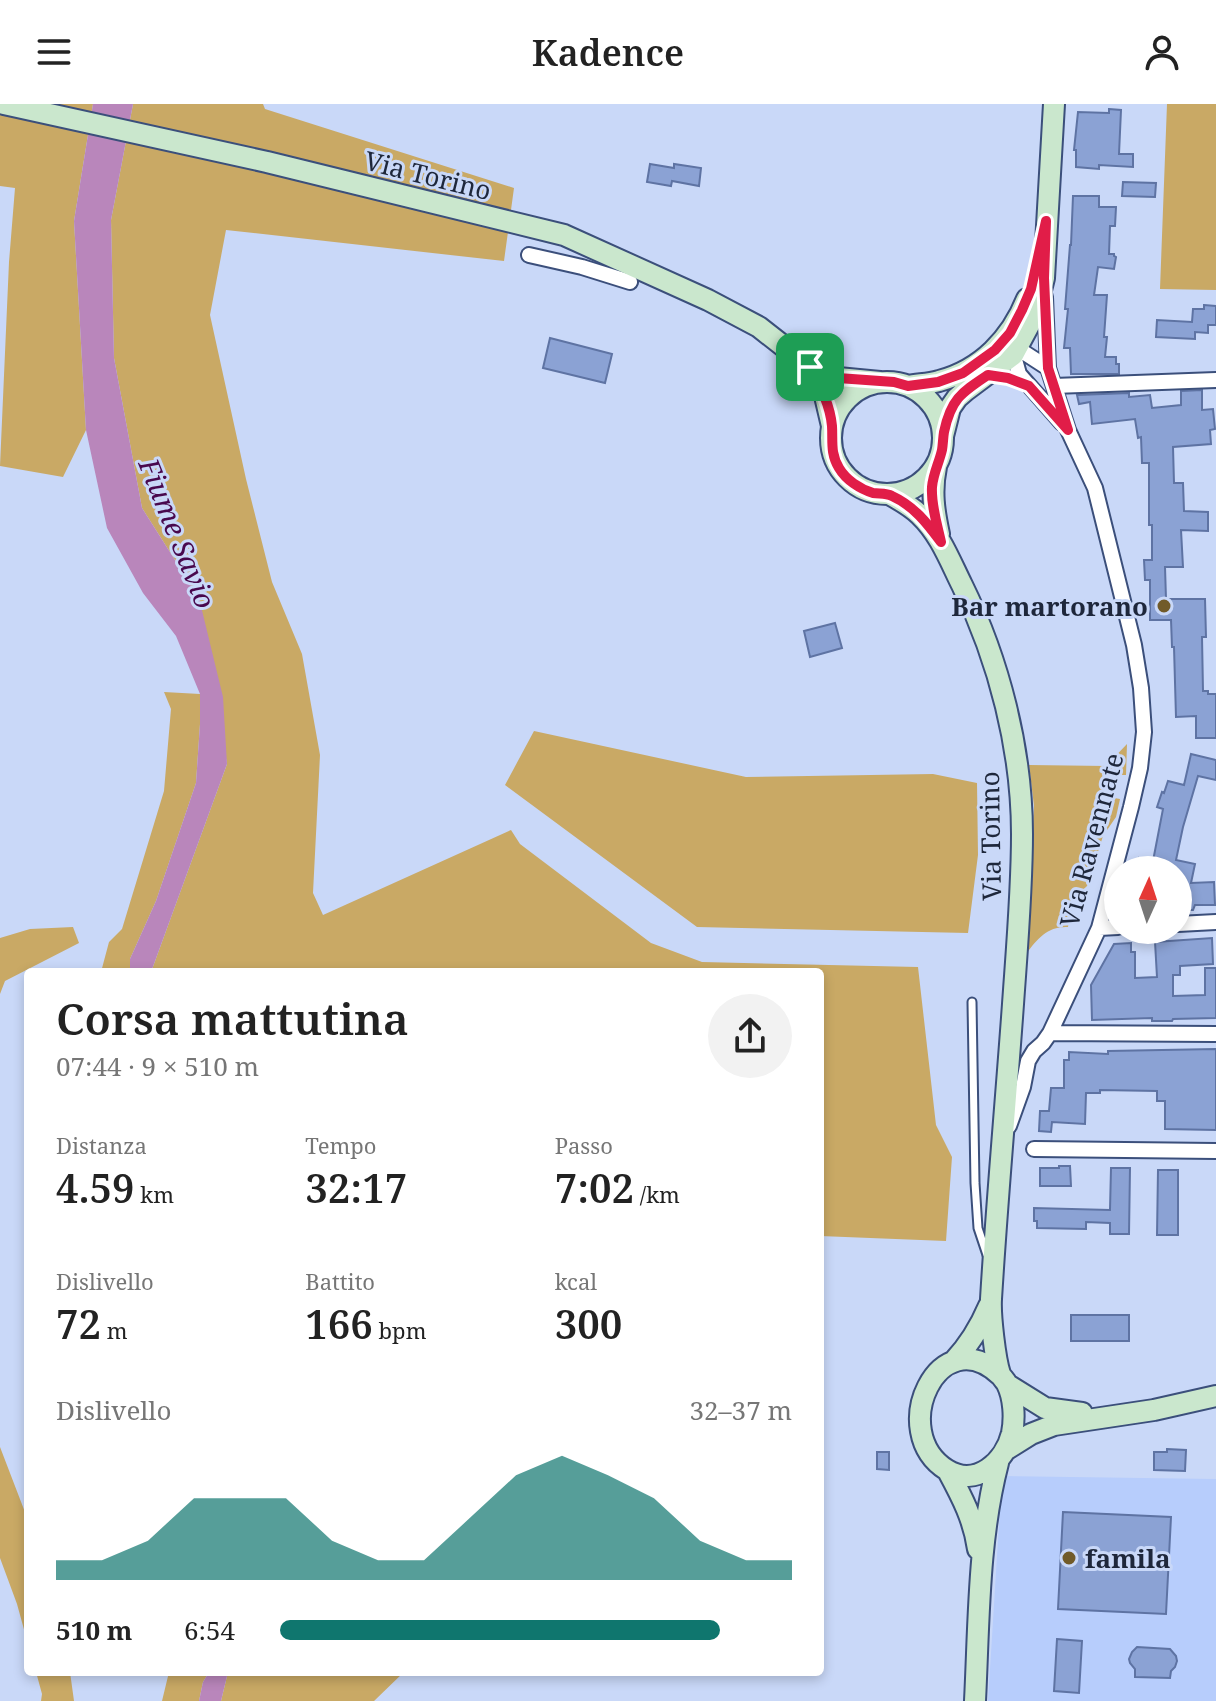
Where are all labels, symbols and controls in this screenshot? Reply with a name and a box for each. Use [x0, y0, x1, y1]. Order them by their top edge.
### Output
text: Kadence [532, 28, 684, 77]
icon: menu [32, 30, 76, 74]
icon: person [1140, 30, 1184, 74]
street label: Via Torino [361, 142, 495, 208]
pin [776, 333, 844, 401]
icon: arrive [788, 345, 832, 389]
water label: Fiume Savio [130, 451, 225, 614]
place label: Bar martorano [951, 588, 1148, 624]
marker: Bar martorano [1155, 597, 1173, 615]
street label: Via Ravennate [1050, 749, 1132, 931]
street label: Via Torino [971, 771, 1009, 901]
north arrow [1104, 856, 1192, 944]
map controls [1104, 856, 1192, 944]
text: Corsa mattutina [56, 988, 409, 1048]
button: share [708, 994, 792, 1078]
text: 07:44 · 9 × 510 m [56, 1048, 259, 1084]
text: Distanza [56, 1130, 147, 1160]
text: Tempo [305, 1130, 376, 1160]
text: Passo [555, 1130, 613, 1160]
text: 4.59 [56, 1160, 135, 1215]
text: 32:17 [305, 1160, 407, 1215]
text: 7:02 [555, 1160, 634, 1215]
text: km [135, 1179, 174, 1209]
text: /km [634, 1179, 680, 1209]
text: Dislivello [56, 1266, 154, 1296]
text: Battito [305, 1266, 375, 1296]
text: kcal [555, 1266, 597, 1296]
text: 72 [56, 1296, 101, 1351]
text: 166 [305, 1296, 373, 1351]
text: 300 [555, 1296, 622, 1351]
text: m [101, 1315, 128, 1345]
text: bpm [373, 1315, 426, 1345]
text: Dislivello [56, 1392, 171, 1428]
text: 32–37 m [690, 1392, 792, 1428]
place label: famila [1085, 1540, 1171, 1576]
marker: famila [1060, 1549, 1078, 1567]
text: 510 m [56, 1612, 132, 1648]
text: 6:54 [184, 1612, 235, 1648]

